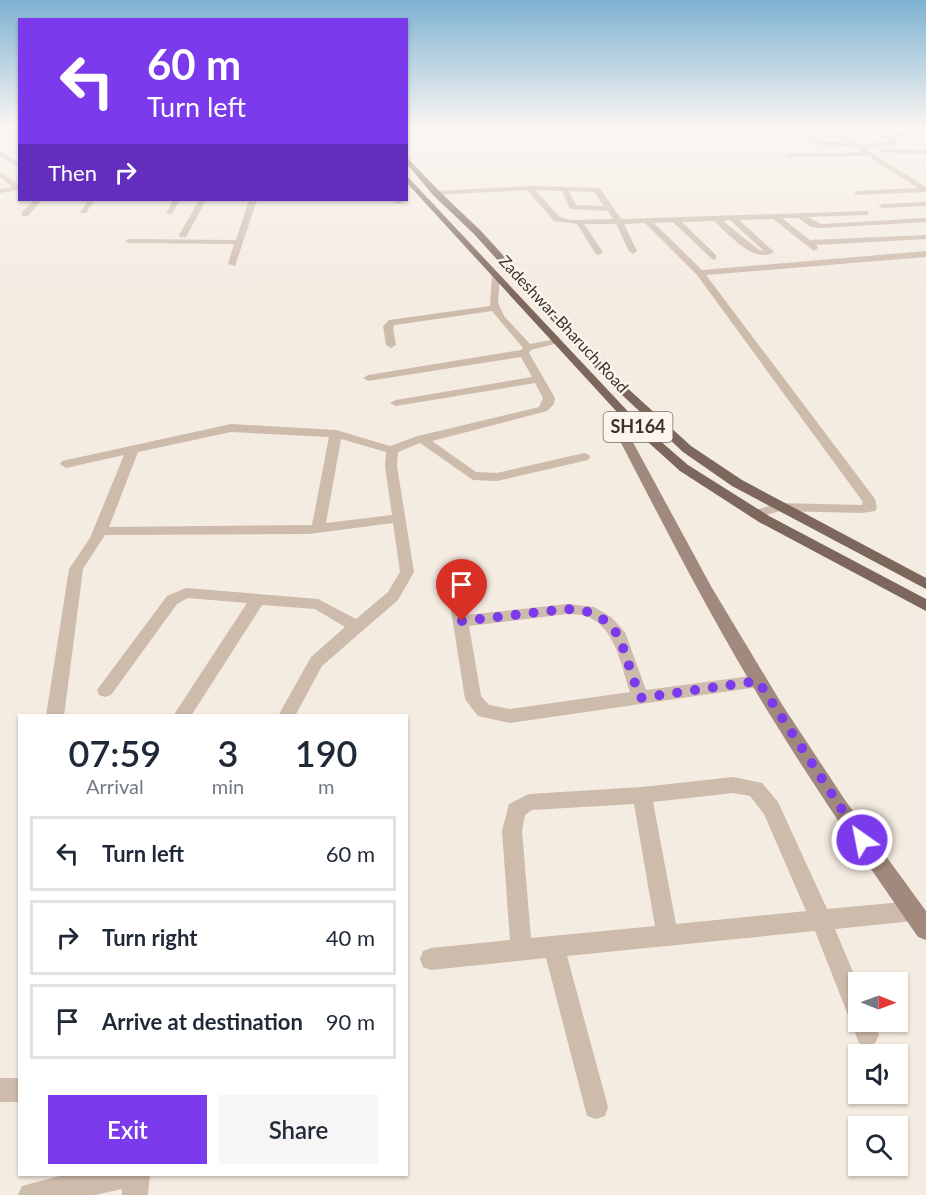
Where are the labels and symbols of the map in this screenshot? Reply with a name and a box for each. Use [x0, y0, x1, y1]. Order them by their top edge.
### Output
street label: Zadeshwar-Bharuch Road [496, 251, 633, 396]
road number: SH164 [604, 412, 672, 442]
pin [436, 559, 487, 621]
position arrow [830, 808, 894, 872]
north arrow [848, 972, 908, 1032]

